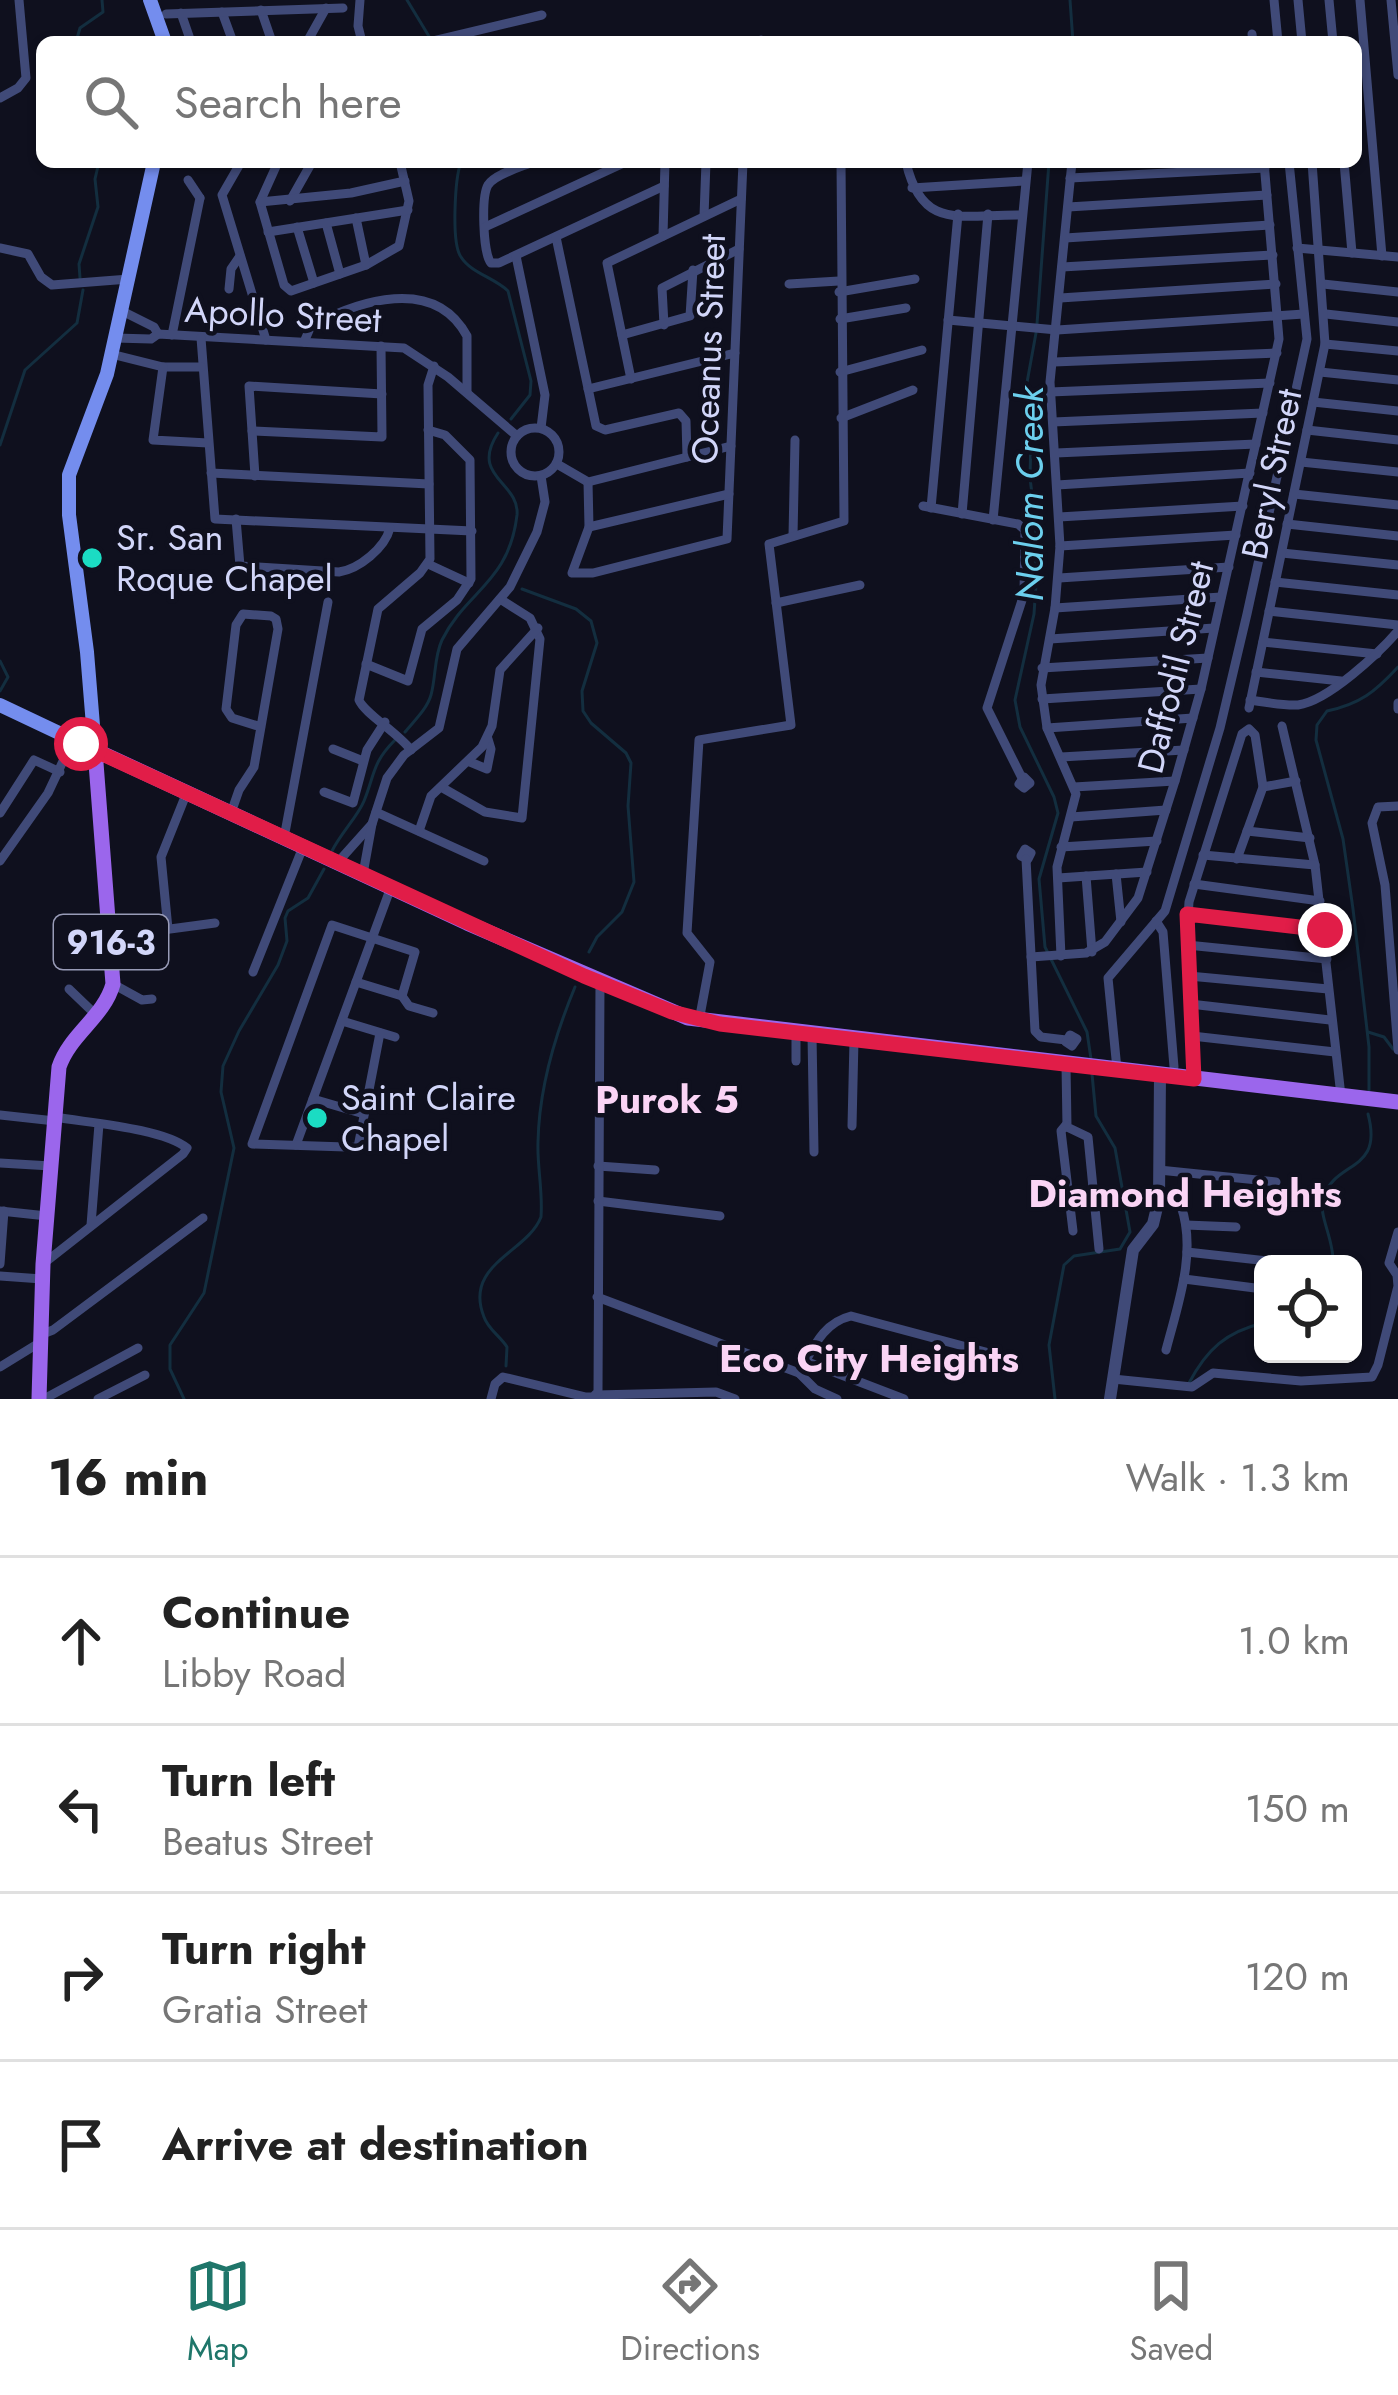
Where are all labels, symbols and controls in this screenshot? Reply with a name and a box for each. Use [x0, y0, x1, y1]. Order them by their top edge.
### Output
search box [36, 36, 1362, 168]
icon: search [78, 69, 144, 135]
text: Search here [174, 70, 402, 135]
street label: Oceanus Street [678, 233, 738, 465]
street label: Apollo Street [183, 283, 383, 345]
water label: Nalom Creek [1001, 384, 1058, 602]
street label: Beryl Street [1228, 384, 1314, 564]
place label: Sr. San Roque Chapel [116, 511, 333, 604]
marker: Sr. San Roque Chapel [79, 545, 105, 571]
street label: Daffodil Street [1124, 555, 1227, 779]
route start [54, 717, 108, 771]
route end [1298, 903, 1352, 957]
road number: 916-3 [54, 915, 168, 969]
place label: Saint Claire Chapel [341, 1071, 516, 1164]
district label: Purok 5 [595, 1071, 739, 1128]
marker: Saint Claire Chapel [304, 1105, 330, 1131]
district label: Diamond Heights [1028, 1165, 1342, 1222]
map controls [1254, 1255, 1362, 1363]
button: locate [1254, 1255, 1362, 1363]
district label: Eco City Heights [719, 1330, 1019, 1387]
text: 16 min [48, 1440, 209, 1514]
text: Walk · 1.3 km [1125, 1449, 1350, 1506]
text: Continue [162, 1580, 350, 1645]
icon: ahead [48, 1608, 114, 1674]
text: 1.0 km [1238, 1612, 1350, 1669]
text: Libby Road [162, 1645, 347, 1702]
text: Turn left [162, 1748, 335, 1813]
icon: left [48, 1776, 114, 1842]
text: 150 m [1245, 1780, 1350, 1837]
text: Beatus Street [162, 1813, 373, 1870]
text: Turn right [162, 1916, 366, 1981]
icon: right [48, 1944, 114, 2010]
text: 120 m [1245, 1948, 1350, 2005]
text: Gratia Street [162, 1981, 367, 2038]
icon: arrive [48, 2112, 114, 2178]
text: Arrive at destination [162, 2112, 589, 2177]
tab: Map [185, 2253, 251, 2372]
tab: Directions [620, 2253, 760, 2372]
tab: Saved [1130, 2253, 1213, 2372]

